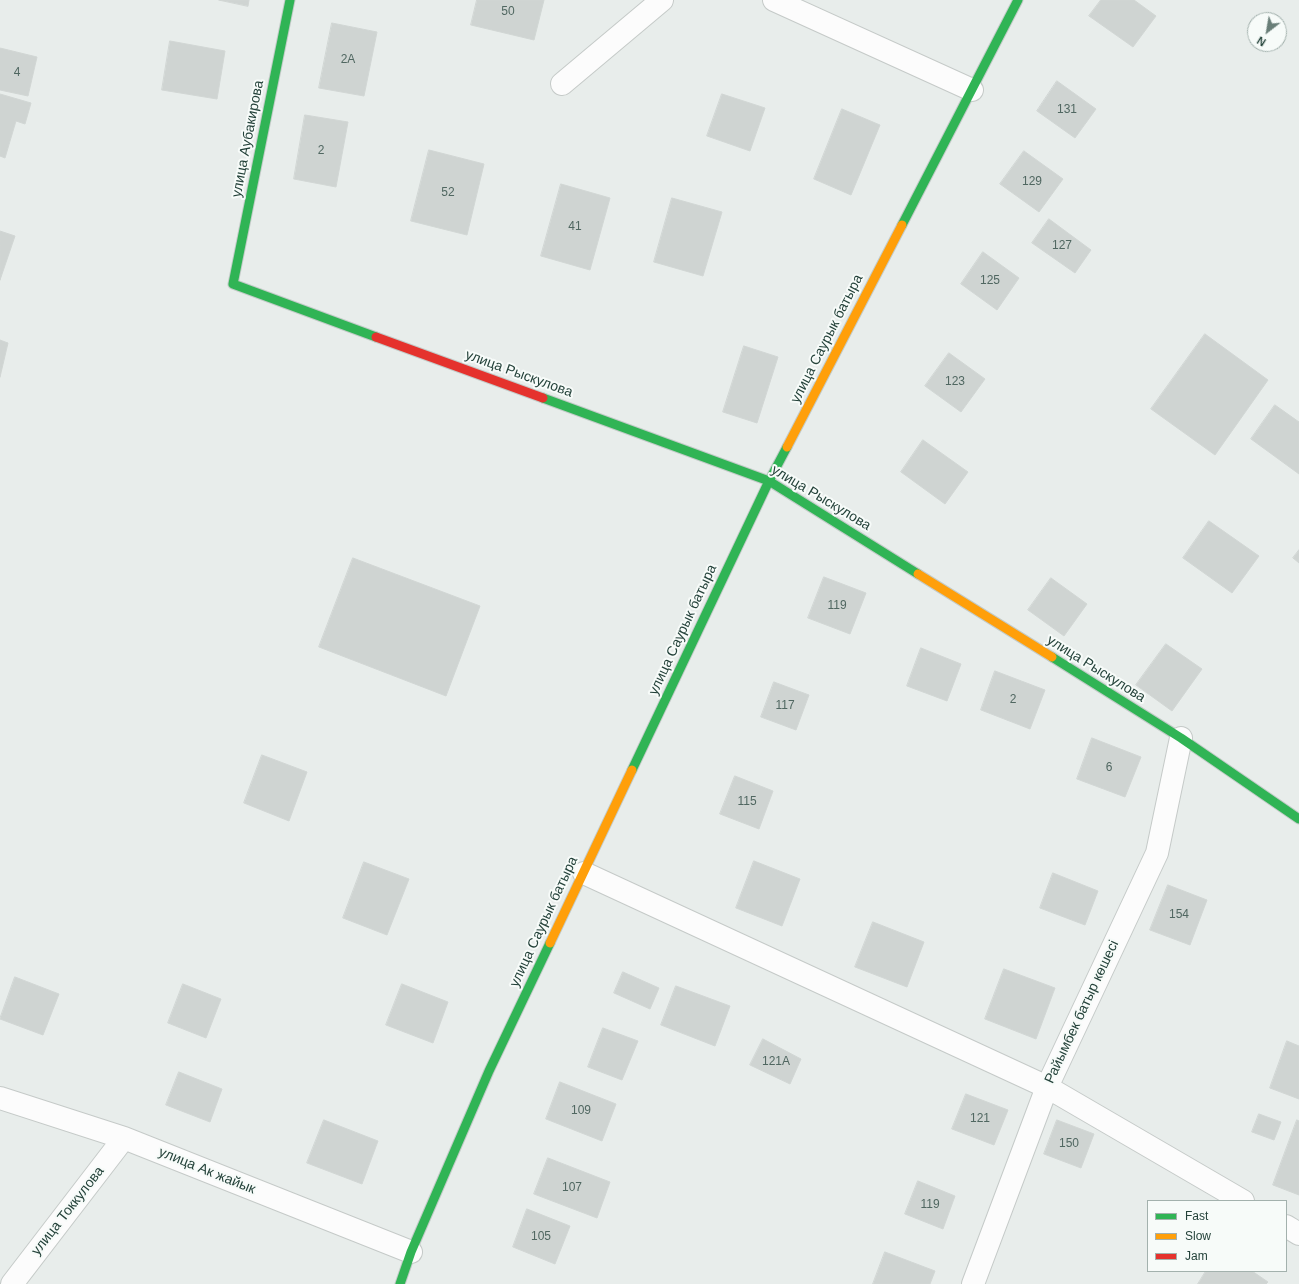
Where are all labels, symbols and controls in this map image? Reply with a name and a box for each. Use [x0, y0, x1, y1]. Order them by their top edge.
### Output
house number: 50 [501, 5, 515, 19]
north arrow [1247, 12, 1287, 52]
text: N [1255, 34, 1268, 49]
house number: 2А [341, 53, 355, 67]
house number: 4 [14, 66, 20, 80]
street label: улица Аубакирова [228, 79, 268, 199]
house number: 131 [1057, 103, 1077, 117]
house number: 2 [318, 144, 324, 158]
house number: 129 [1022, 175, 1042, 189]
house number: 52 [441, 186, 455, 200]
house number: 41 [568, 220, 582, 234]
house number: 127 [1052, 239, 1072, 253]
street label: улица Саурык батыра [787, 272, 867, 406]
house number: 125 [980, 274, 1000, 288]
street label: улица Рыскулова [463, 347, 575, 401]
house number: 123 [945, 375, 965, 389]
street label: улица Рыскулова [768, 462, 874, 534]
street label: улица Саурык батыра [645, 562, 721, 698]
house number: 119 [827, 599, 847, 613]
street label: улица Рыскулова [1044, 632, 1148, 706]
house number: 2 [1010, 693, 1016, 707]
house number: 117 [775, 699, 795, 713]
house number: 6 [1106, 761, 1112, 775]
house number: 115 [737, 795, 757, 809]
street label: улица Саурык батыра [506, 854, 582, 990]
house number: 154 [1169, 908, 1189, 922]
street label: Райымбек батыр көшесі [1041, 938, 1123, 1086]
house number: 121А [762, 1055, 790, 1069]
house number: 109 [571, 1104, 591, 1118]
house number: 121 [970, 1112, 990, 1126]
house number: 150 [1059, 1137, 1079, 1151]
street label: улица Ак жайык [156, 1144, 258, 1198]
street label: улица Токкулова [28, 1163, 108, 1259]
house number: 107 [562, 1181, 582, 1195]
house number: 119 [920, 1198, 940, 1212]
legend [1147, 1200, 1287, 1272]
text: Fast [1185, 1209, 1208, 1223]
text: Slow [1185, 1229, 1211, 1243]
house number: 105 [531, 1230, 551, 1244]
text: Jam [1185, 1249, 1208, 1263]

